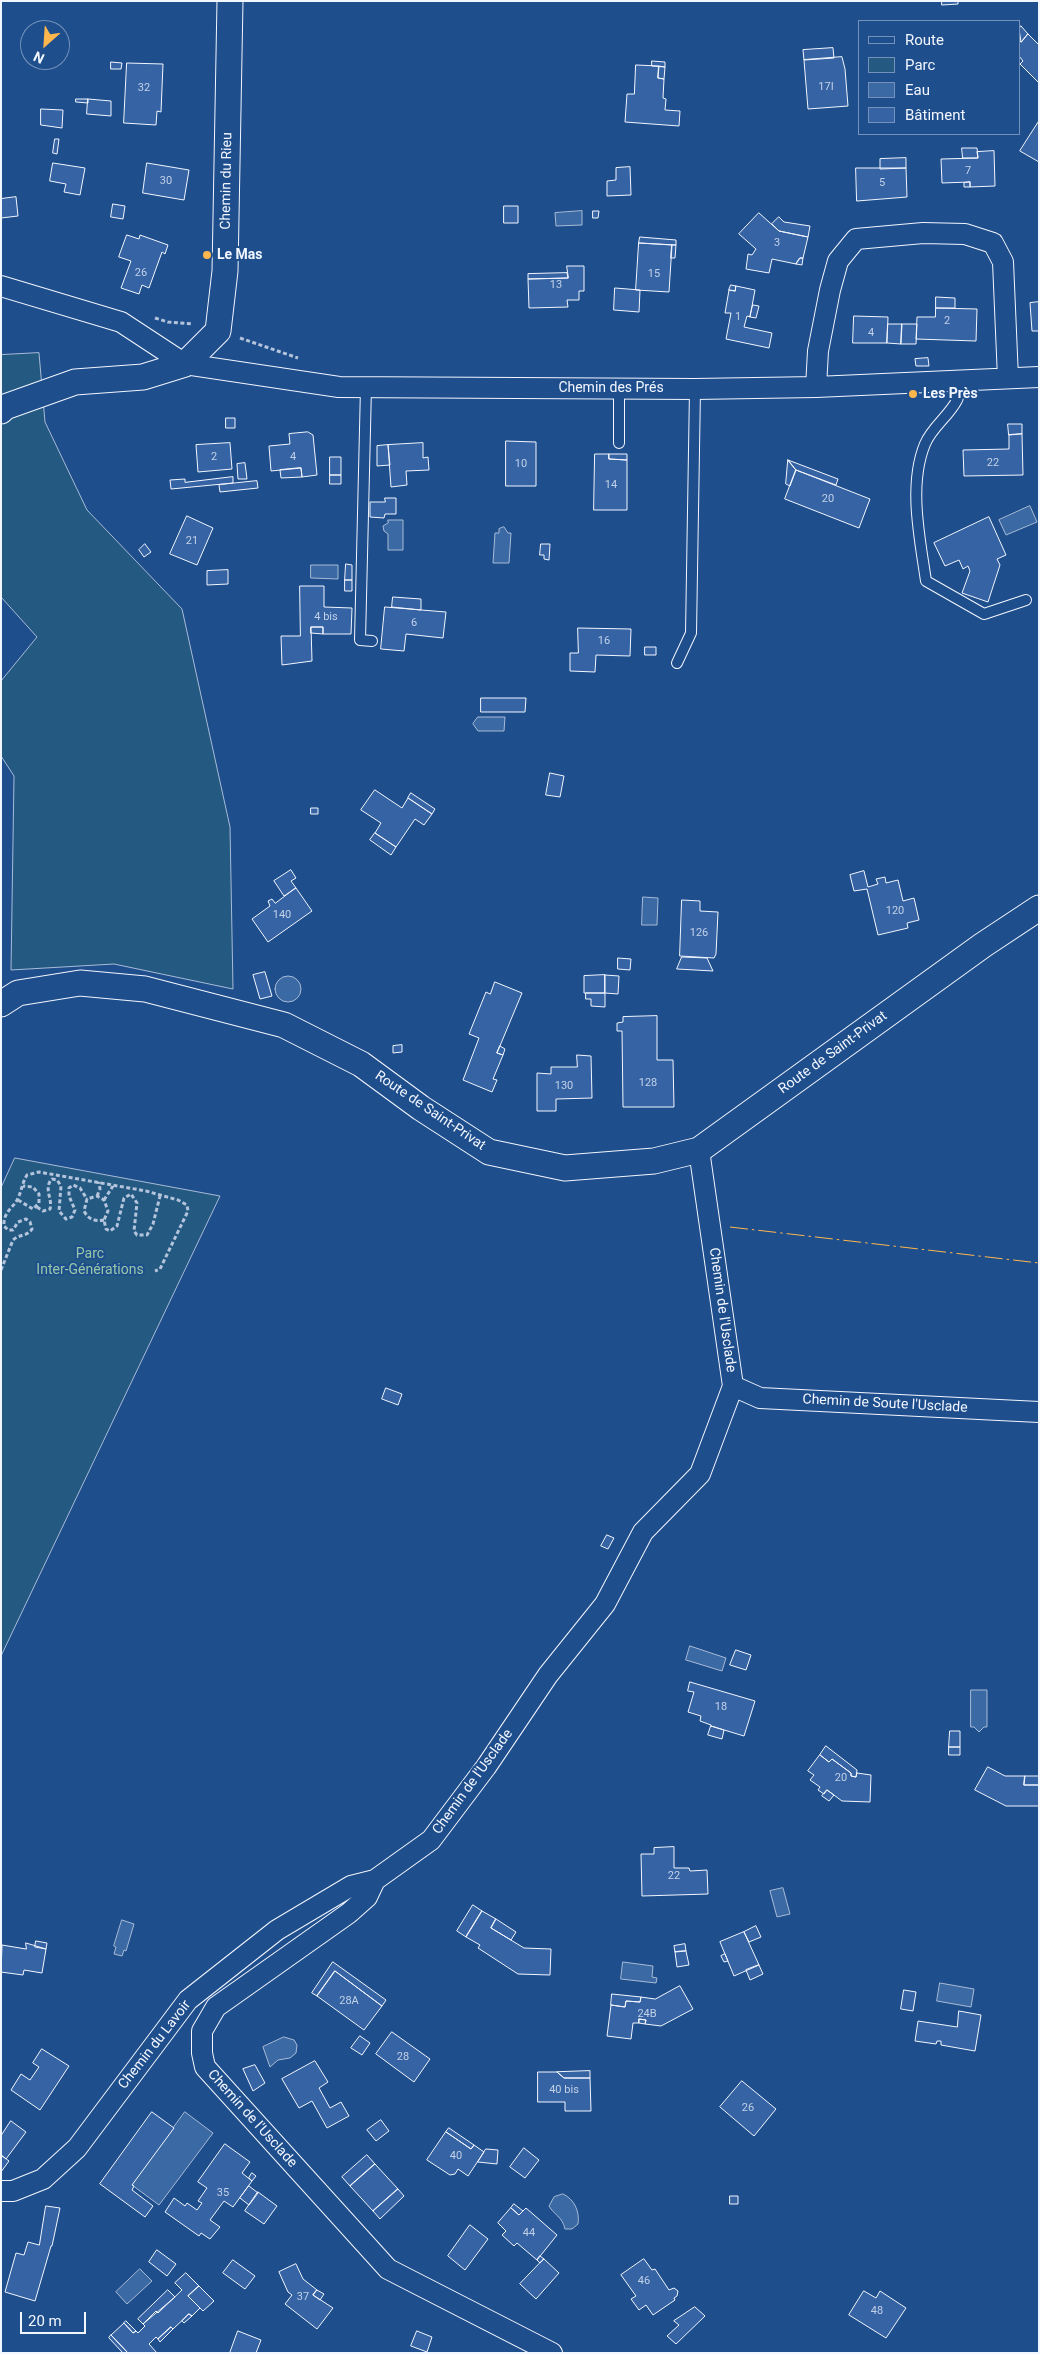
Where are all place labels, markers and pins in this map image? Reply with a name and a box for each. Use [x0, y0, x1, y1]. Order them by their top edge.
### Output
place label: Le Mas [217, 247, 263, 263]
marker: Le Mas [201, 249, 213, 261]
place label: Les Près [923, 386, 978, 402]
marker: Les Près [907, 388, 919, 400]

